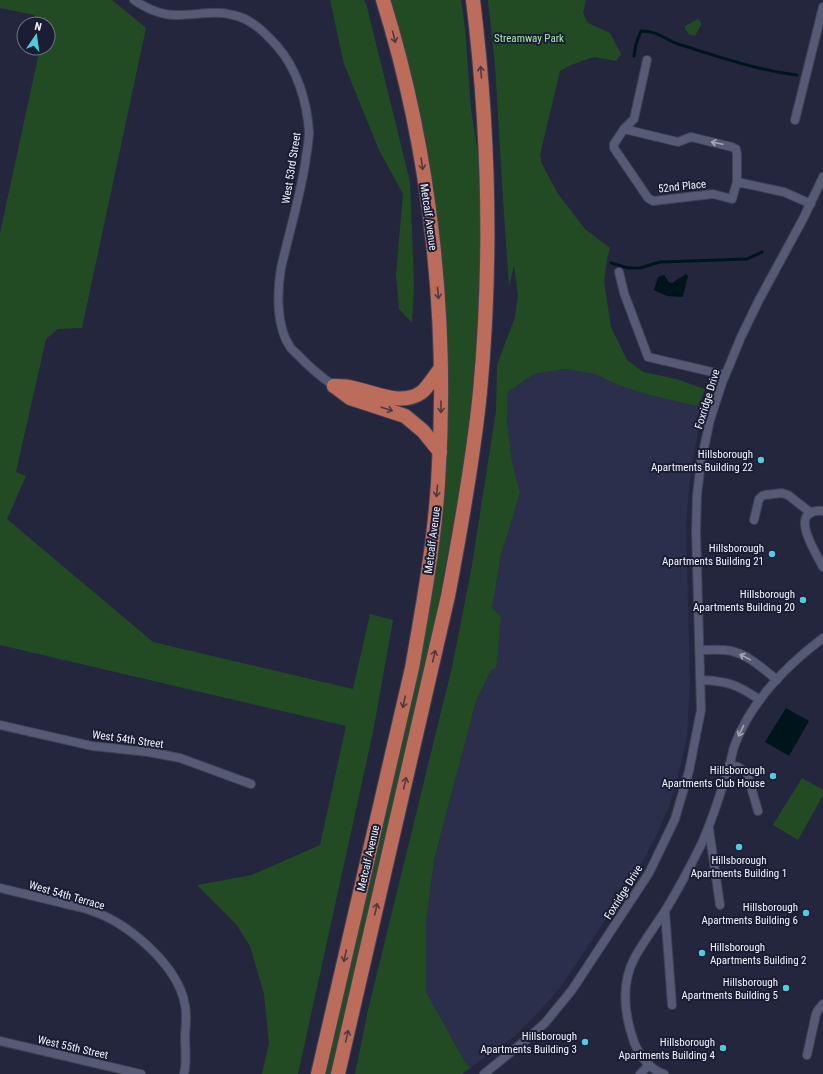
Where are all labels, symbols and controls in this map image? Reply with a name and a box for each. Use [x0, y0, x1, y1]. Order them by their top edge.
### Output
north arrow [16, 16, 56, 56]
text: N [33, 20, 43, 34]
one-way arrow [390, 31, 398, 44]
park label: Streamway Park [494, 32, 564, 45]
one-way arrow [477, 66, 484, 79]
street label: West 53rd Street [279, 131, 304, 205]
one-way arrow [711, 139, 724, 147]
one-way arrow [418, 157, 426, 170]
street label: 52nd Place [657, 178, 707, 195]
street label: Metcalf Avenue [417, 183, 440, 251]
one-way arrow [434, 286, 441, 299]
street label: Foxridge Drive [692, 368, 723, 431]
one-way arrow [437, 400, 445, 413]
one-way arrow [381, 406, 393, 414]
place label: Hillsborough Apartments Building 22 [651, 448, 753, 474]
marker: Hillsborough Apartments Building 22 [756, 455, 766, 465]
one-way arrow [434, 484, 441, 497]
street label: Metcalf Avenue [422, 506, 443, 574]
place label: Hillsborough Apartments Building 21 [662, 542, 764, 568]
marker: Hillsborough Apartments Building 21 [767, 549, 777, 559]
place label: Hillsborough Apartments Building 20 [693, 588, 795, 614]
marker: Hillsborough Apartments Building 20 [798, 595, 808, 605]
one-way arrow [431, 650, 439, 663]
one-way arrow [739, 652, 751, 660]
one-way arrow [399, 696, 407, 709]
one-way arrow [737, 725, 744, 737]
street label: West 54th Street [91, 728, 164, 751]
place label: Hillsborough Apartments Club House [662, 764, 765, 790]
marker: Hillsborough Apartments Club House [768, 771, 778, 781]
one-way arrow [402, 776, 409, 789]
street label: Metcalf Avenue [355, 824, 382, 892]
marker: Hillsborough Apartments Building 1 [734, 842, 744, 852]
place label: Hillsborough Apartments Building 1 [691, 854, 787, 880]
street label: Foxridge Drive [602, 863, 645, 922]
street label: West 54th Terrace [27, 878, 106, 913]
place label: Hillsborough Apartments Building 6 [701, 901, 798, 927]
one-way arrow [372, 903, 380, 916]
marker: Hillsborough Apartments Building 6 [801, 908, 811, 918]
place label: Hillsborough Apartments Building 2 [710, 941, 807, 967]
marker: Hillsborough Apartments Building 2 [697, 948, 707, 958]
one-way arrow [341, 949, 349, 962]
place label: Hillsborough Apartments Building 5 [681, 976, 778, 1002]
marker: Hillsborough Apartments Building 5 [781, 983, 791, 993]
one-way arrow [343, 1030, 351, 1043]
place label: Hillsborough Apartments Building 3 [480, 1030, 577, 1056]
street label: West 55th Street [36, 1033, 109, 1062]
place label: Hillsborough Apartments Building 4 [618, 1036, 716, 1062]
marker: Hillsborough Apartments Building 3 [580, 1037, 590, 1047]
marker: Hillsborough Apartments Building 4 [718, 1043, 728, 1053]

